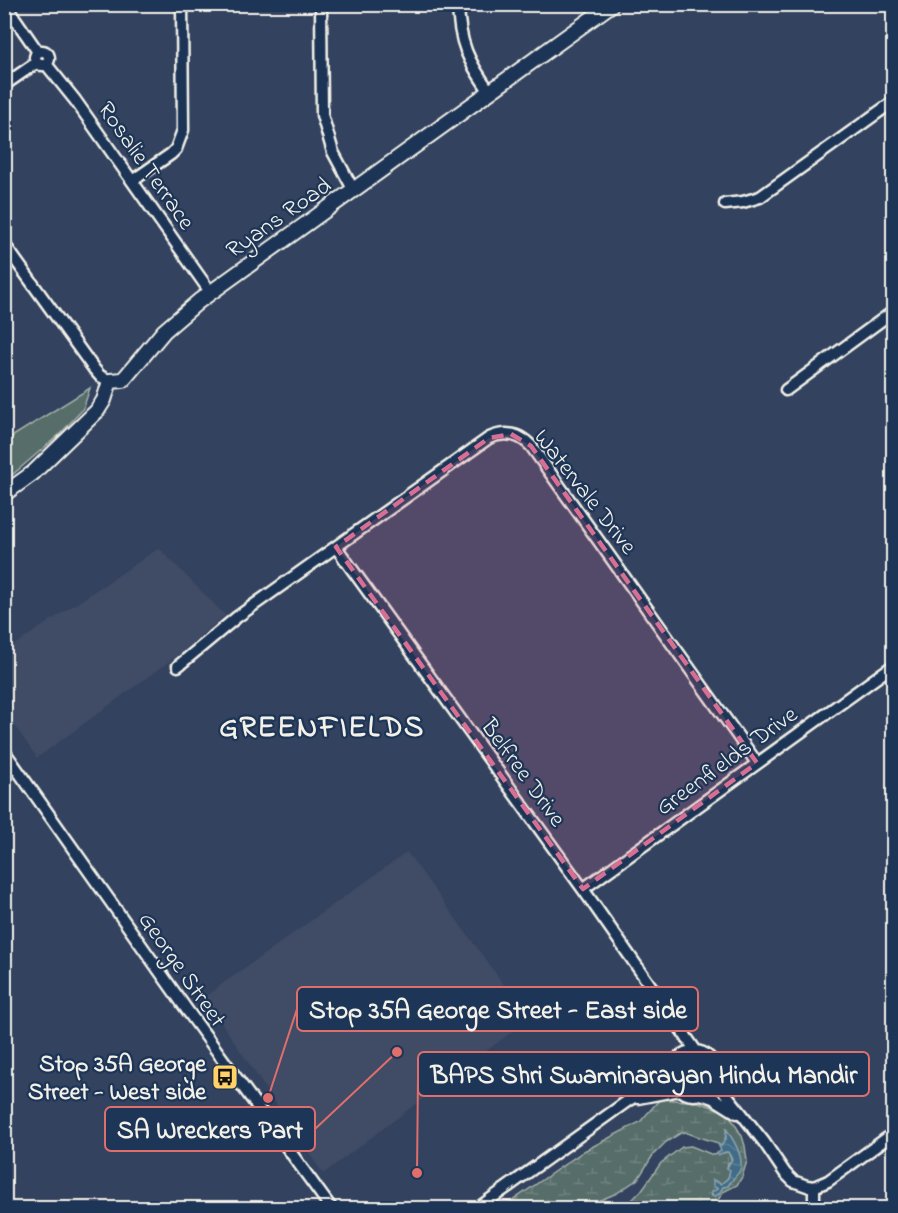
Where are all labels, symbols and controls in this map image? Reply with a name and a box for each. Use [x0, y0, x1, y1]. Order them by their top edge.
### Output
street label: Rosalie Terrace [88, 95, 202, 238]
street label: Ryans Road [219, 169, 340, 269]
street label: Watervale Drive [524, 422, 644, 563]
street label: Greenfields Drive [649, 698, 806, 826]
district label: GREENFIELDS [219, 707, 425, 751]
street label: Belfree Drive [470, 711, 573, 835]
street label: George Street [128, 906, 234, 1035]
callout: Stop 35A George Street - East side [297, 987, 698, 1031]
text: Stop 35A George Street - East side [309, 993, 688, 1032]
place label: Stop 35A George Street - West side [28, 1048, 207, 1111]
callout: BAPS Shri Swaminarayan Hindu Mandir [418, 1052, 869, 1096]
text: BAPS Shri Swaminarayan Hindu Mandir [430, 1058, 858, 1096]
bus stop icon: Stop 35A George Street - West side [210, 1062, 240, 1092]
callout: SA Wreckers Part [105, 1107, 315, 1151]
text: SA Wreckers Part [117, 1113, 303, 1151]

